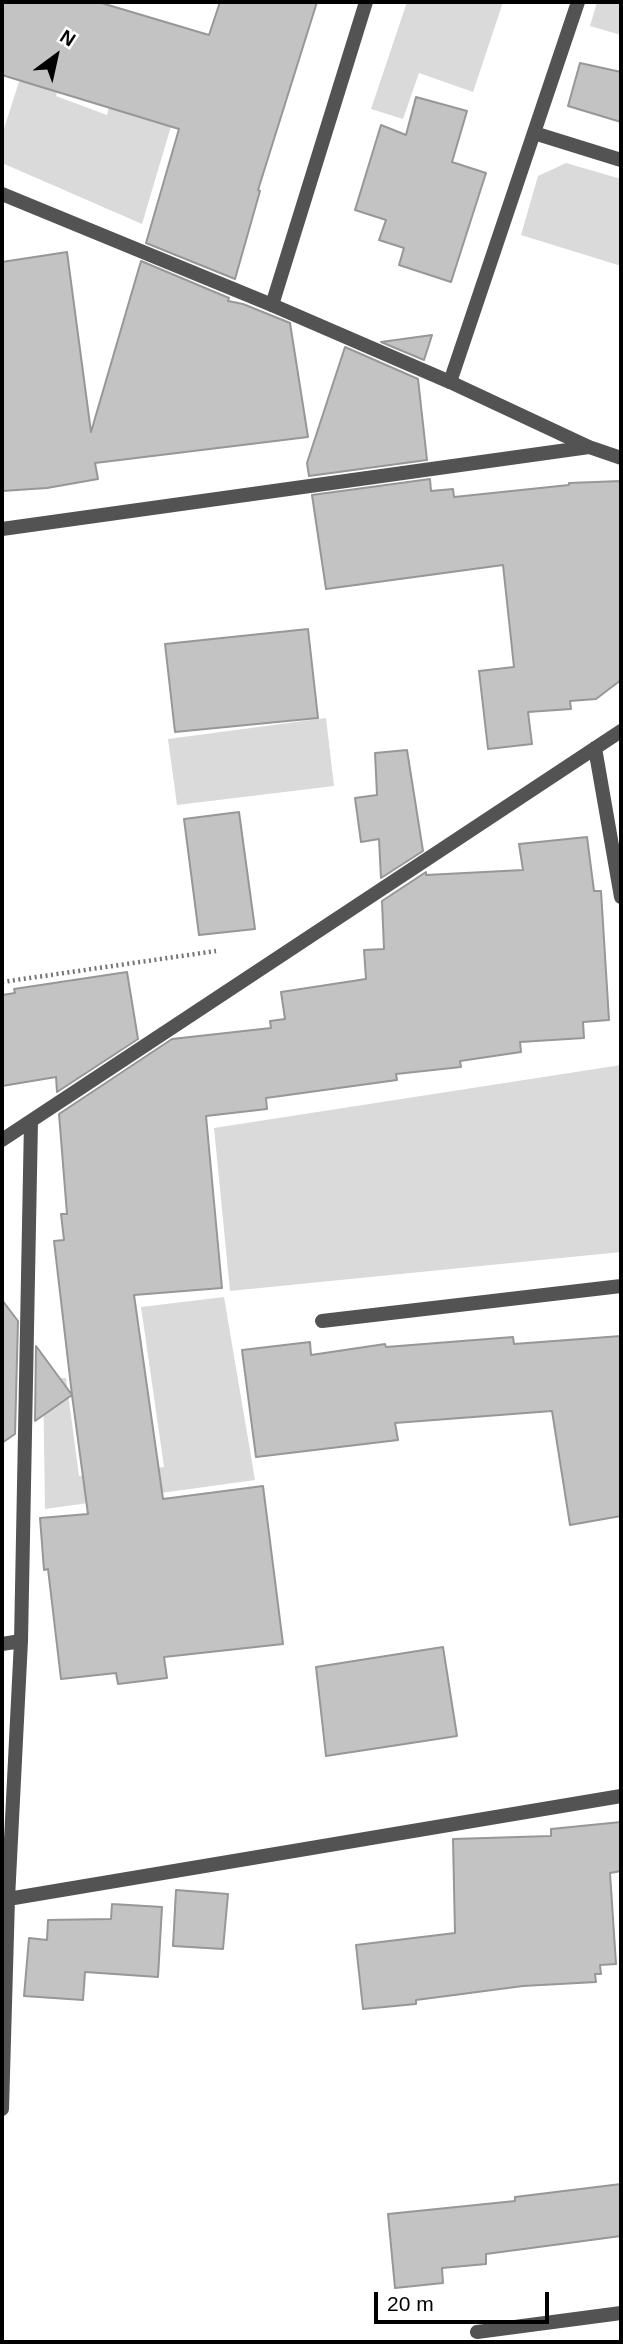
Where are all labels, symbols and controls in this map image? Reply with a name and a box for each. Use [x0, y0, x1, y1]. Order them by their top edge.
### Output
north arrow [21, 21, 91, 91]
text: N [56, 25, 79, 51]
scale bar [378, 2278, 553, 2322]
text: 20 m [387, 2292, 434, 2315]

